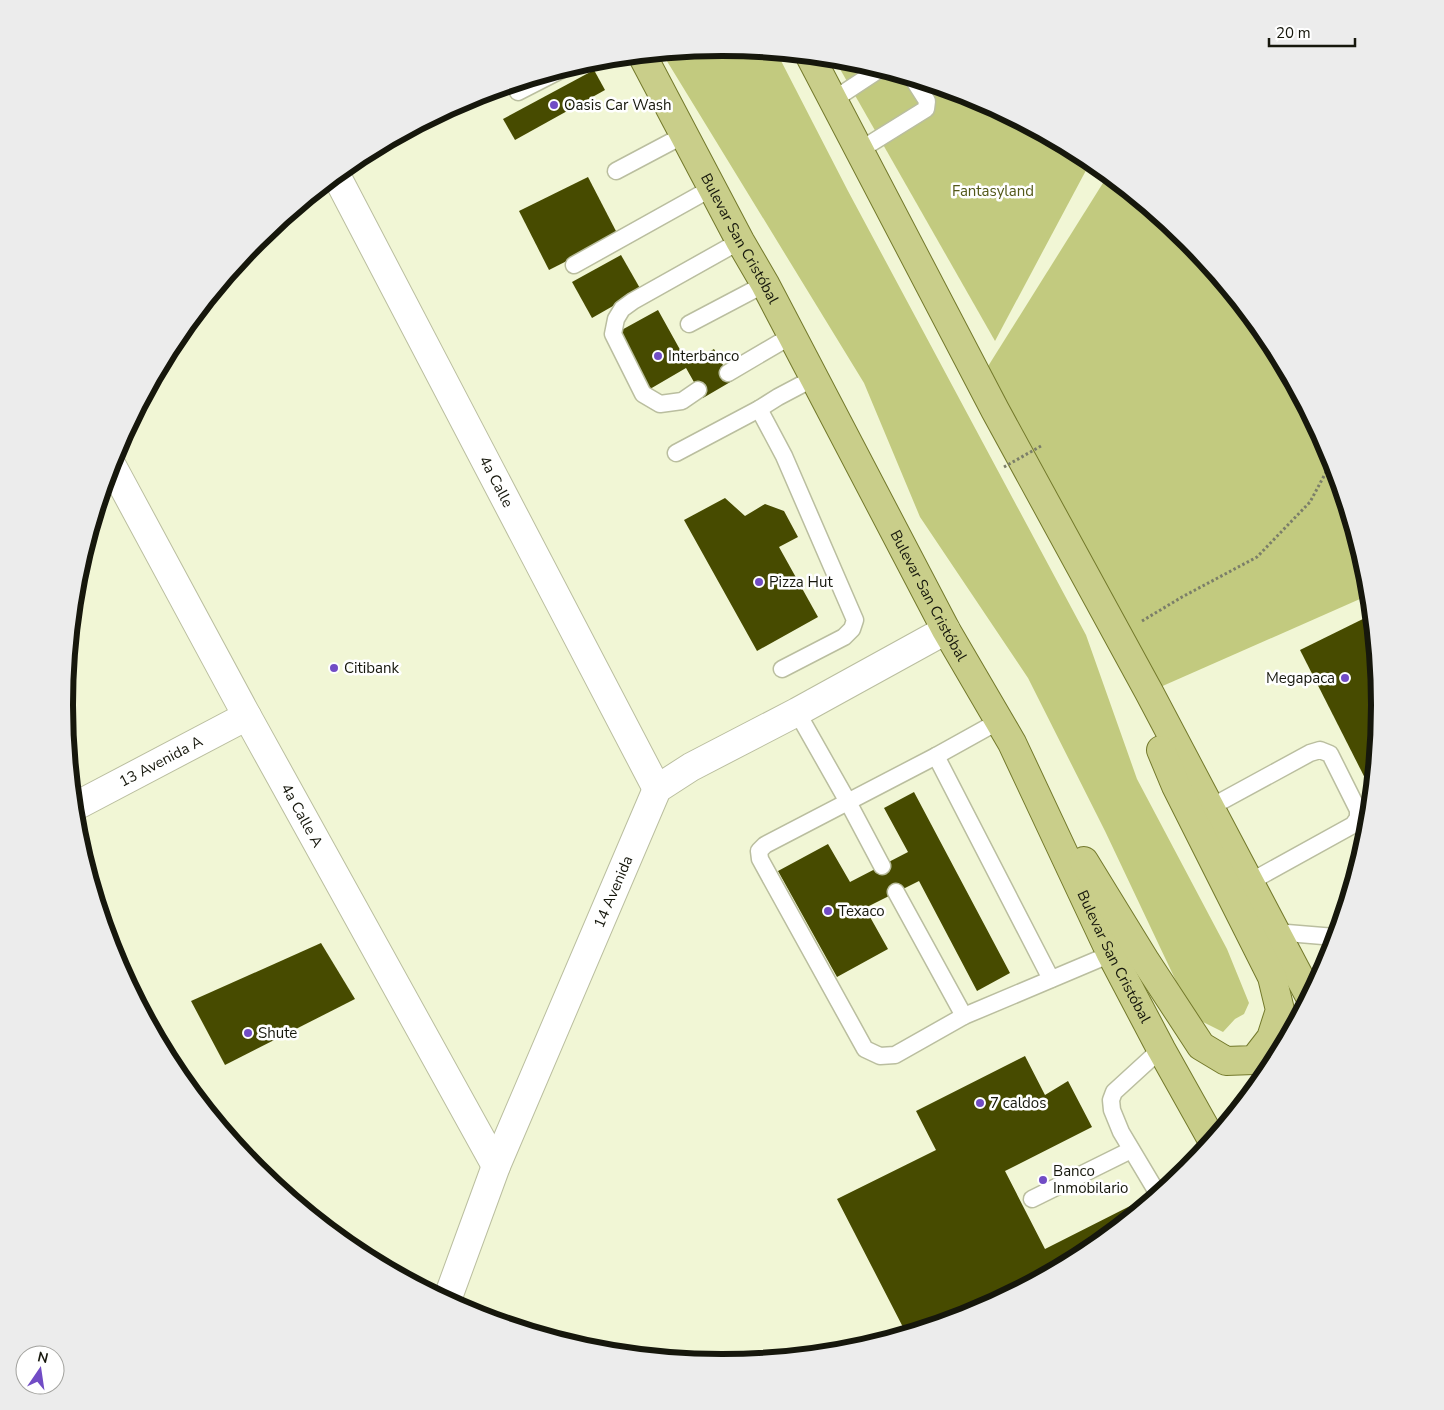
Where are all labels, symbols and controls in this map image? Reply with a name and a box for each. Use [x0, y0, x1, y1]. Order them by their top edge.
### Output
scale bar [1269, 15, 1355, 47]
text: 20 m [1276, 23, 1311, 43]
place label: Oasis Car Wash [564, 95, 672, 115]
marker: Oasis Car Wash [548, 99, 560, 111]
street label: Bulevar San Cristóbal [696, 170, 784, 308]
park label: Fantasyland [952, 181, 1034, 201]
place label: Interbanco [668, 346, 739, 366]
marker: Interbanco [652, 350, 664, 362]
street label: 4a Calle [475, 452, 518, 511]
street label: Bulevar San Cristóbal [885, 527, 972, 665]
place label: Pizza Hut [769, 572, 833, 592]
marker: Pizza Hut [753, 576, 765, 588]
place label: Citibank [344, 658, 400, 678]
marker: Citibank [328, 662, 340, 674]
place label: Megapaca [1266, 668, 1335, 688]
marker: Megapaca [1339, 672, 1351, 684]
street label: 13 Avenida A [116, 731, 206, 792]
street label: 4a Calle A [276, 780, 328, 851]
street label: 14 Avenida [589, 852, 637, 931]
street label: Bulevar San Cristóbal [1072, 887, 1156, 1027]
place label: Texaco [838, 901, 885, 921]
marker: Texaco [822, 905, 834, 917]
place label: Shute [258, 1023, 297, 1043]
marker: Shute [242, 1027, 254, 1039]
place label: 7 caldos [990, 1093, 1046, 1113]
marker: 7 caldos [974, 1097, 986, 1109]
place label: Banco Inmobilario [1053, 1161, 1128, 1198]
marker: Banco Inmobilario [1037, 1174, 1049, 1186]
north arrow [15, 1345, 65, 1395]
text: N [36, 1347, 50, 1368]

